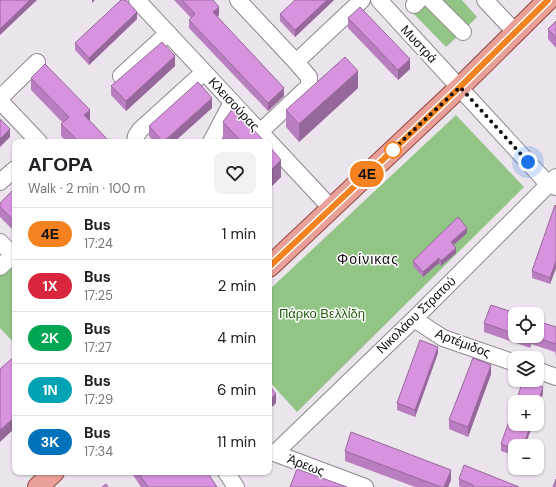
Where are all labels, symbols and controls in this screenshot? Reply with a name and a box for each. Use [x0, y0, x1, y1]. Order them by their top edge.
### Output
street label: Μυστρά [397, 21, 441, 67]
street label: Κλεισούρας [205, 74, 263, 134]
unlabelled marker [384, 141, 402, 159]
text: ΑΓΟΡΑ [28, 152, 93, 177]
button: heart [214, 152, 256, 194]
your location [518, 152, 538, 172]
line badge: 4Ε [349, 161, 385, 187]
text: 4Ε [358, 165, 376, 183]
text: Walk · 2 min · 100 m [28, 180, 145, 197]
text: Bus [84, 215, 111, 235]
text: 1 min [222, 224, 256, 244]
text: 4Ε [41, 225, 59, 243]
text: 17:24 [84, 235, 113, 252]
district label: Φοίνικας [337, 250, 399, 268]
text: Bus [84, 267, 111, 287]
street label: Νικολάου Στρατού [373, 273, 459, 357]
text: 2 min [218, 276, 256, 296]
text: 1Χ [43, 277, 57, 295]
text: 17:25 [84, 287, 113, 304]
park label: Πάρκο Βελλίδη [279, 305, 365, 322]
map controls [508, 307, 544, 475]
button: locate [508, 307, 544, 343]
text: Bus [84, 319, 111, 339]
street label: Αρτέμιδος [433, 325, 493, 361]
text: 4 min [217, 328, 256, 348]
text: 2Κ [41, 329, 59, 347]
text: 17:27 [84, 339, 112, 356]
button: layers [508, 351, 544, 387]
text: Bus [84, 371, 111, 391]
text: 6 min [217, 380, 256, 400]
text: 1Ν [42, 381, 58, 399]
text: 17:29 [84, 391, 113, 408]
button: + [508, 395, 544, 431]
text: Bus [84, 423, 111, 443]
text: 11 min [217, 432, 256, 452]
text: 3Κ [41, 433, 59, 451]
button: − [508, 439, 544, 475]
text: 17:34 [84, 443, 113, 460]
street label: Άρεως [285, 450, 327, 480]

